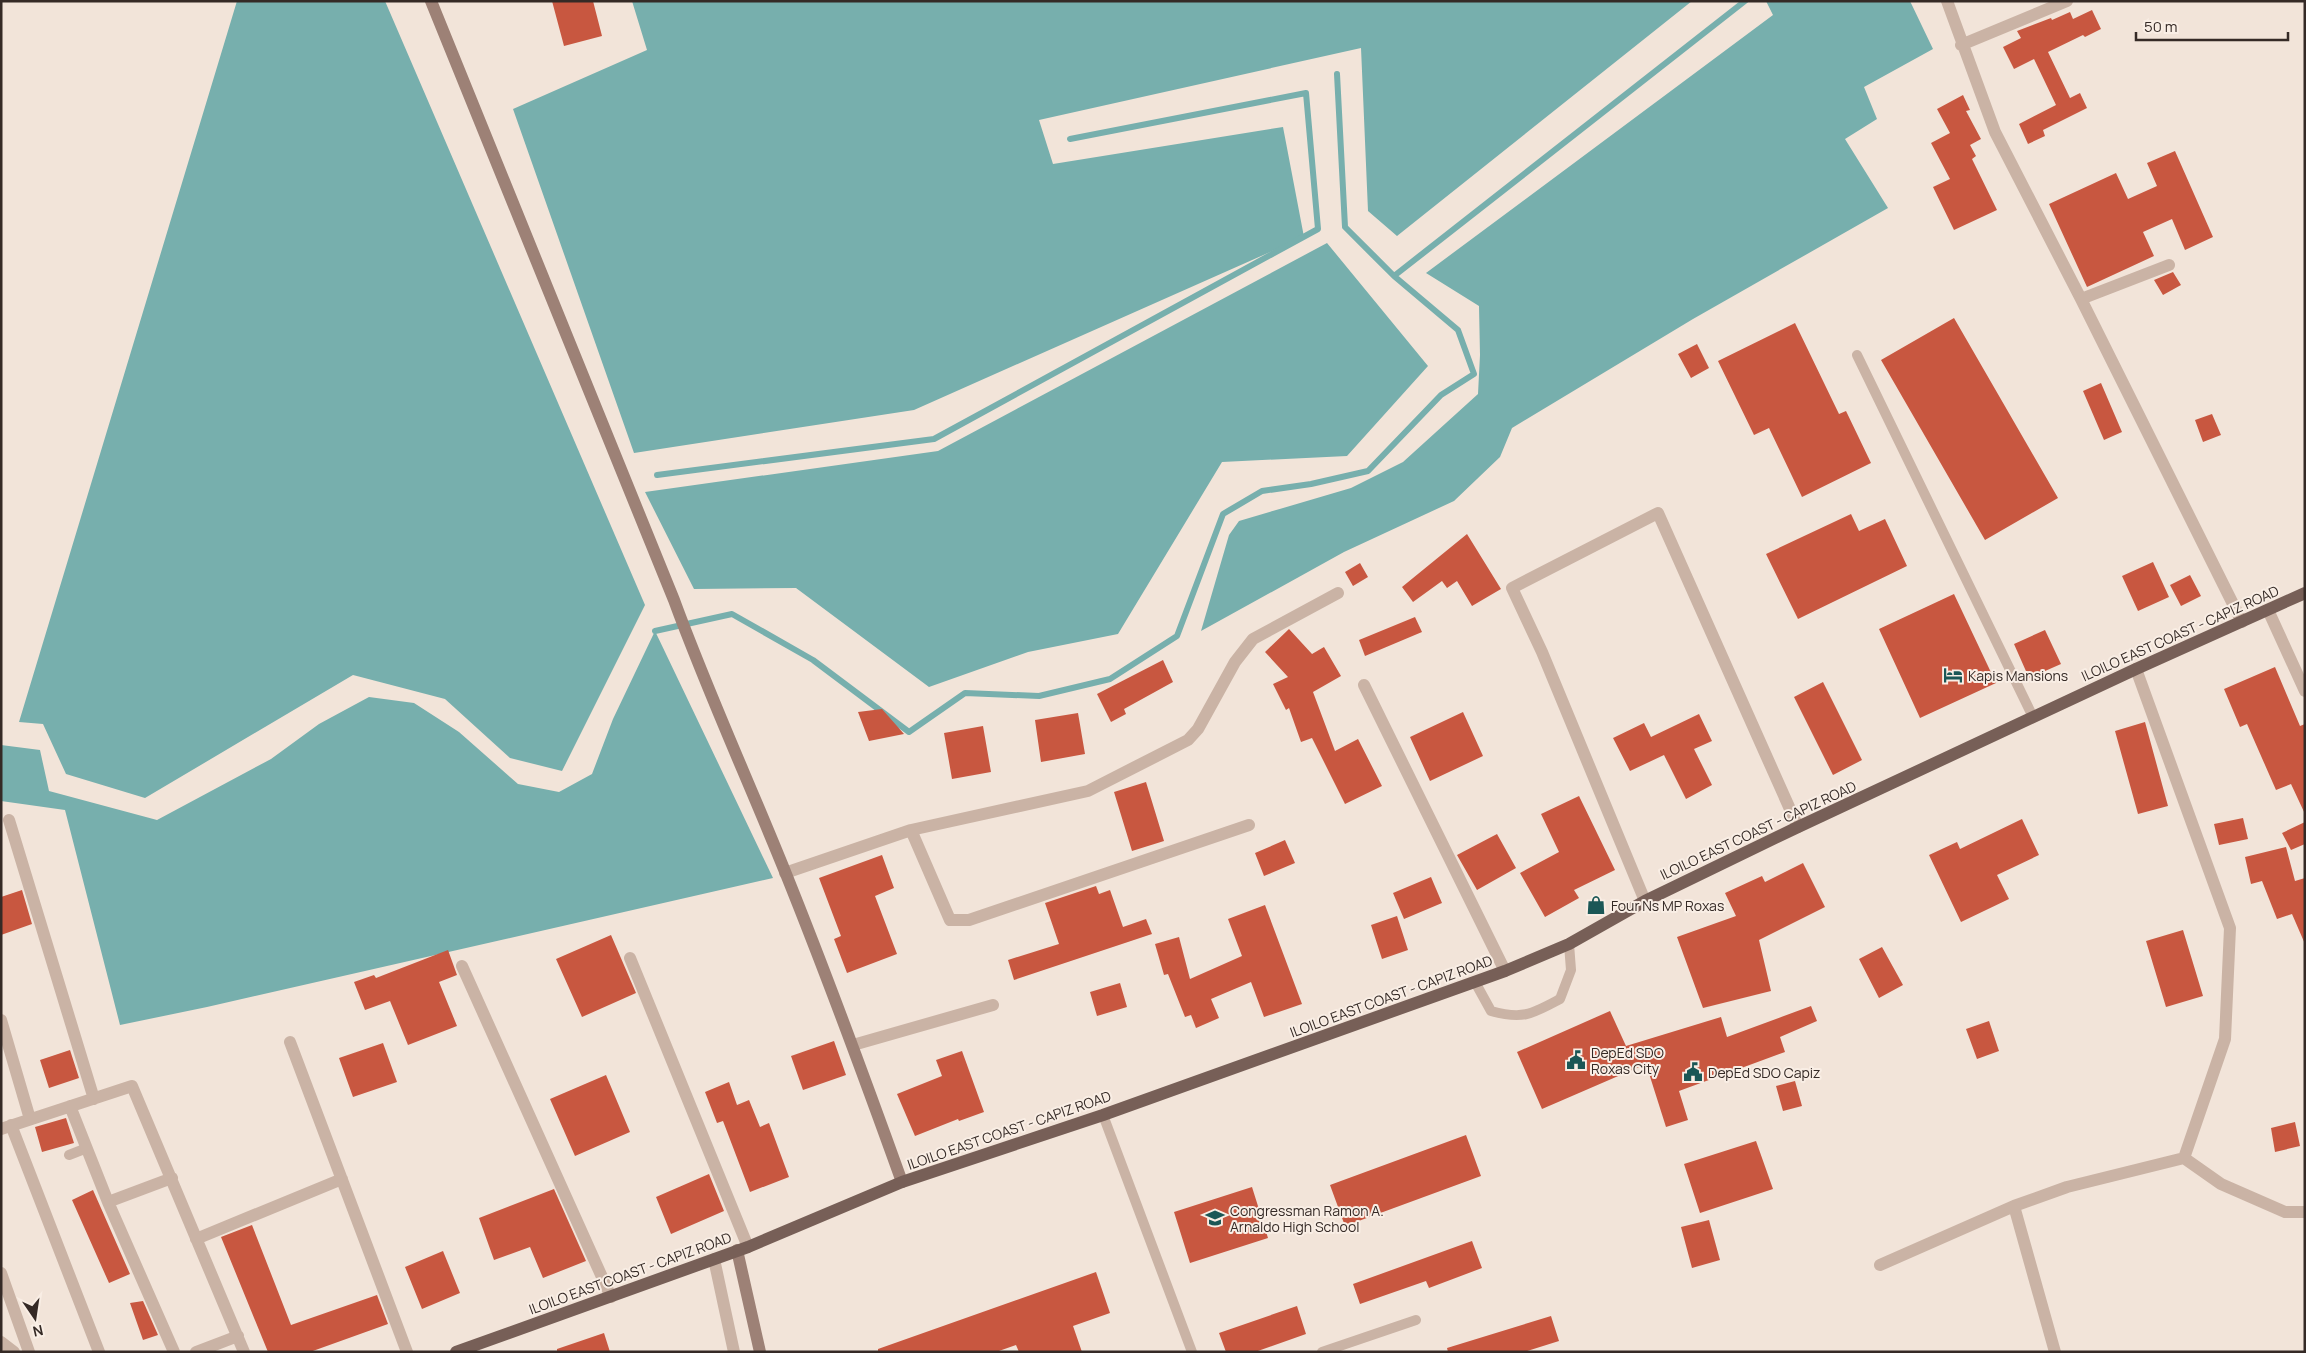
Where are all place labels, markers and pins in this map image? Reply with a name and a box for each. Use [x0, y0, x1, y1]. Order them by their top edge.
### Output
hotel icon: Kapis Mansions [1942, 664, 1964, 686]
place label: Kapis Mansions [1968, 666, 2068, 685]
shop icon: Four Ns MP Roxas [1585, 894, 1607, 916]
place label: Four Ns MP Roxas [1611, 896, 1724, 915]
place label: DepEd SDO Roxas City [1591, 1043, 1664, 1078]
public building icon: DepEd SDO Roxas City [1565, 1049, 1587, 1071]
public building icon: DepEd SDO Capiz [1682, 1061, 1704, 1083]
place label: DepEd SDO Capiz [1708, 1063, 1820, 1082]
place label: Congressman Ramon A. Arnaldo High School [1230, 1201, 1384, 1236]
school or university icon: Congressman Ramon A. Arnaldo High School [1204, 1207, 1226, 1229]

